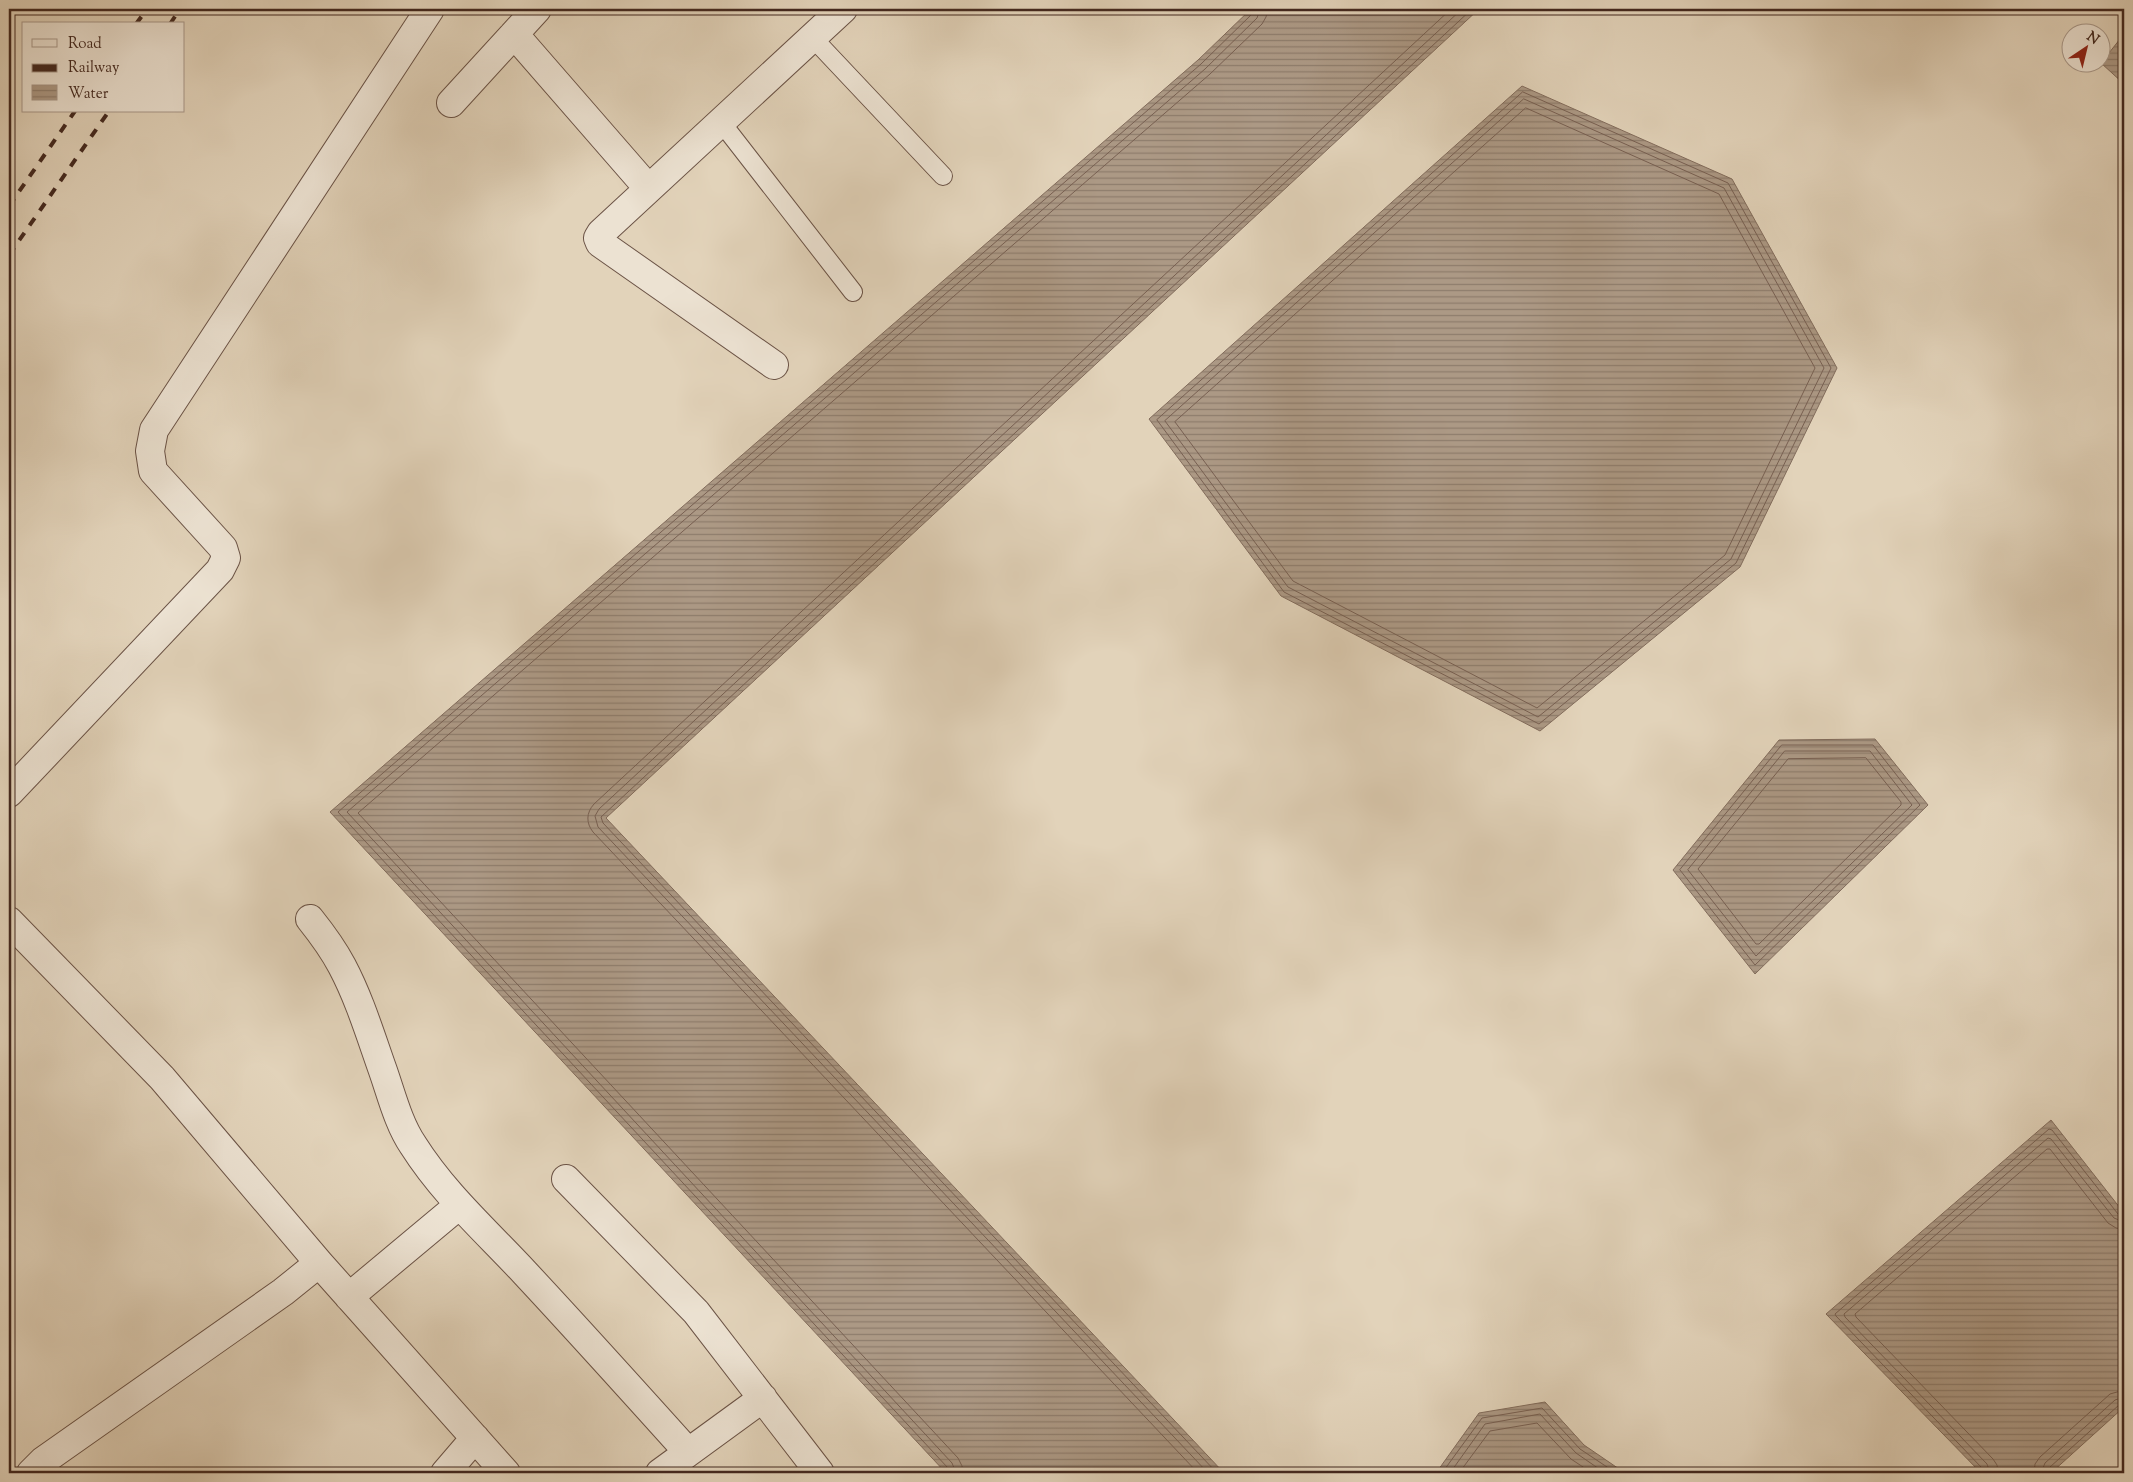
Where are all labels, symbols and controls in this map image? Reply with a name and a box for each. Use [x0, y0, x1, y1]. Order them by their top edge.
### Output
legend [22, 22, 185, 112]
north arrow [2060, 22, 2110, 72]
text: N [2082, 28, 2103, 50]
text: Road [68, 34, 102, 55]
text: Railway [68, 58, 120, 79]
text: Water [68, 84, 109, 105]

